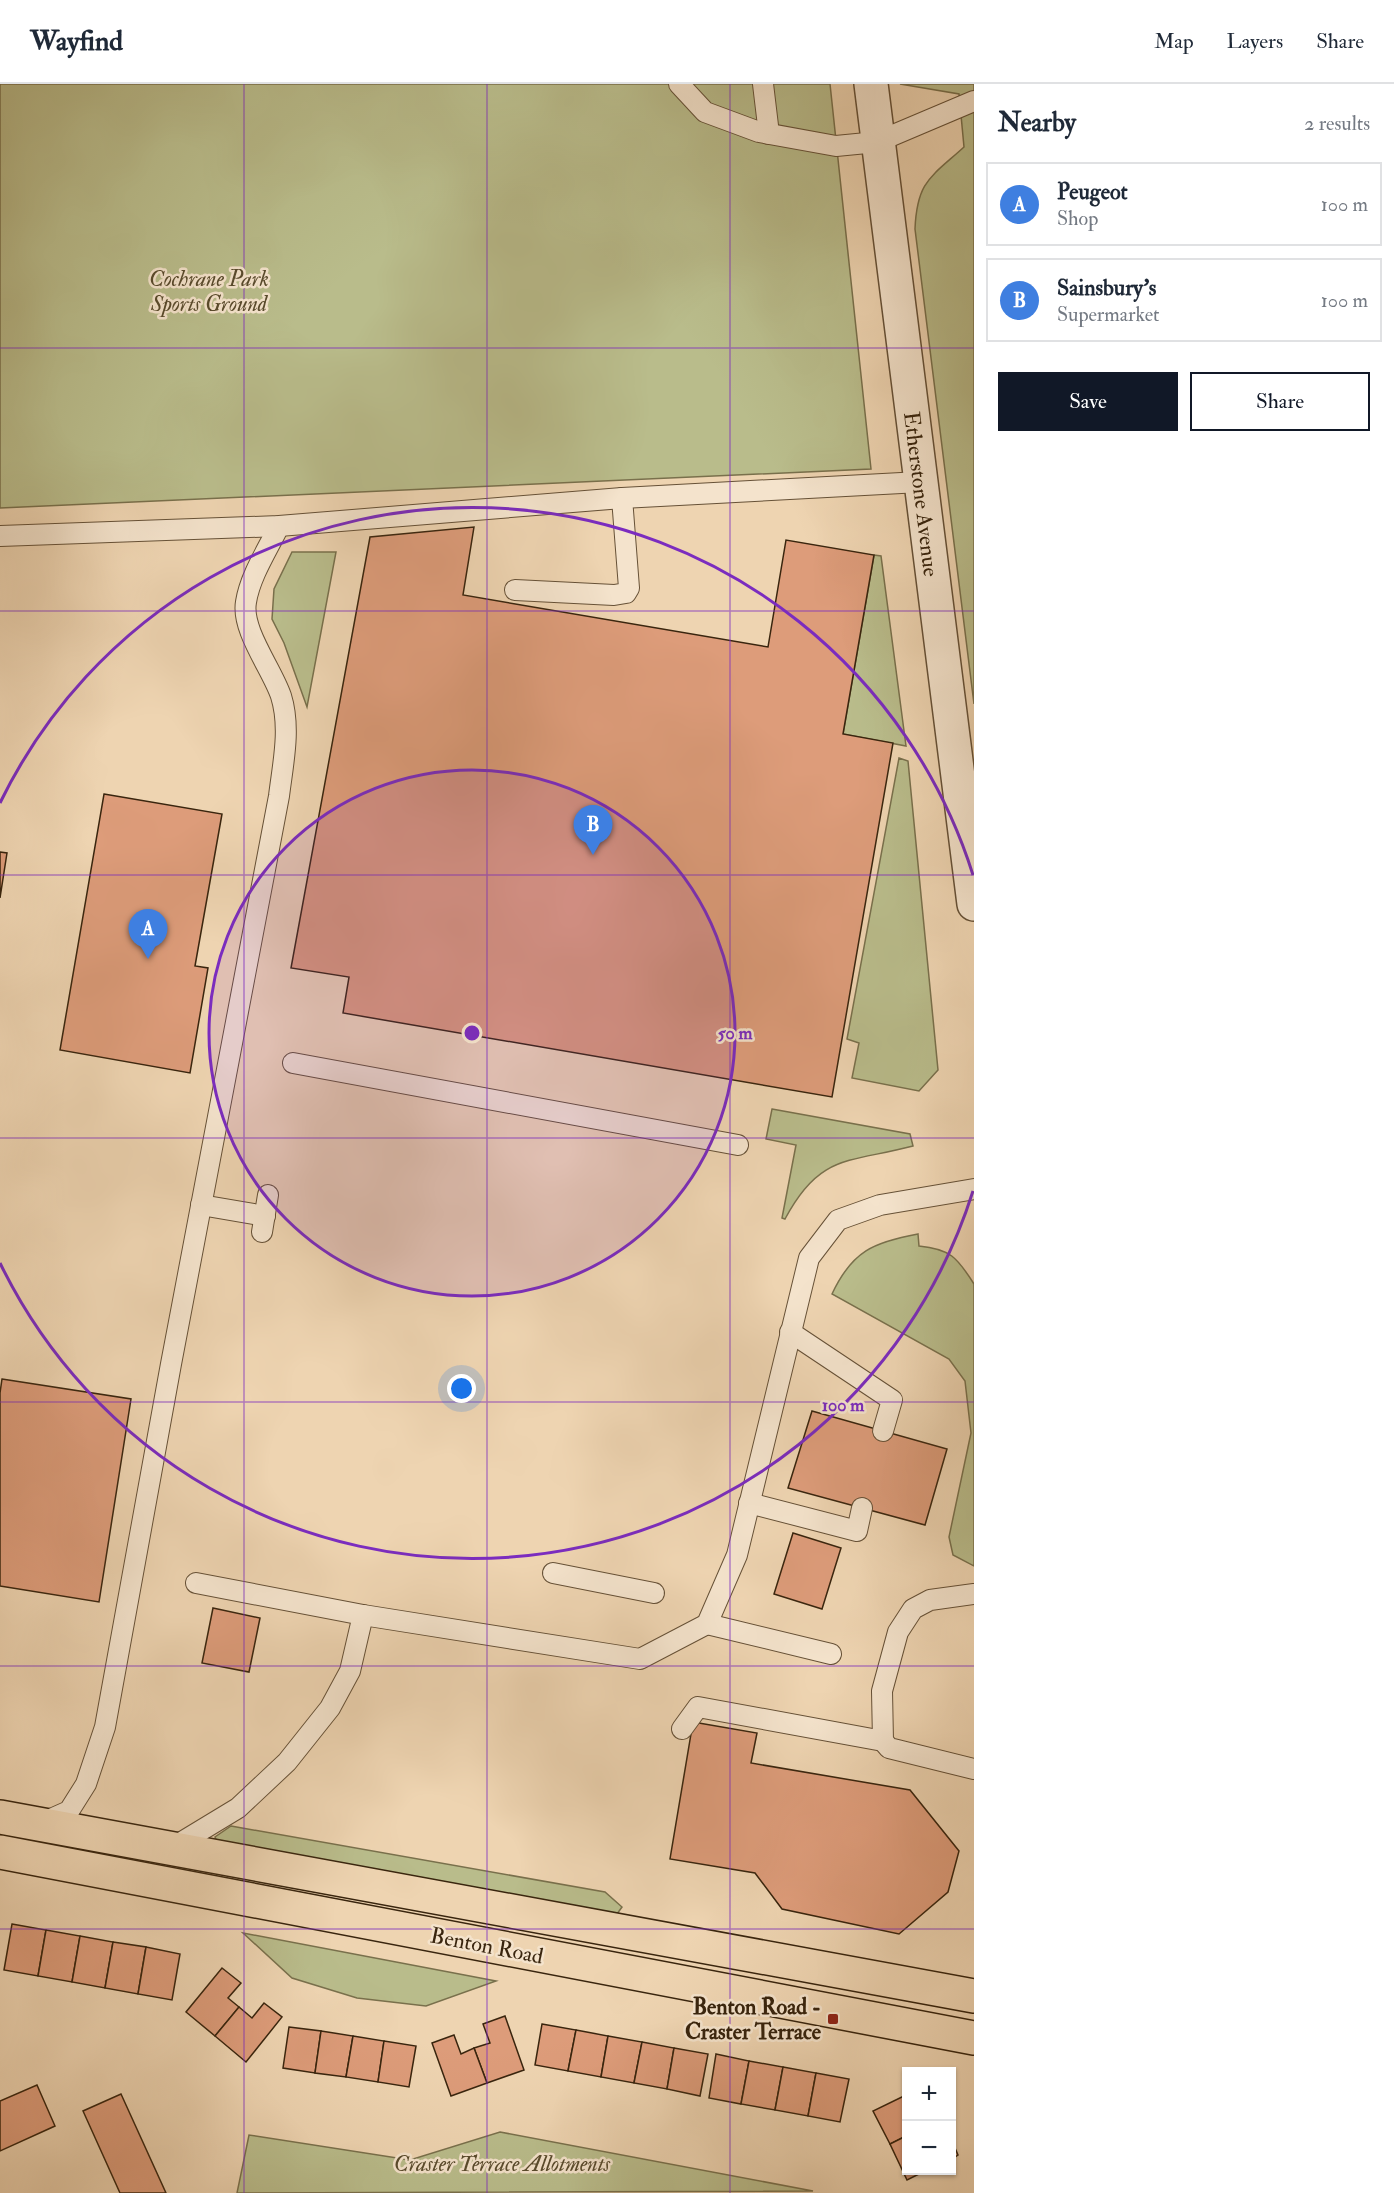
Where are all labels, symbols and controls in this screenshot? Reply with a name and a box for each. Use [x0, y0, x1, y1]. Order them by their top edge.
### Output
text: Wayfind [30, 24, 123, 59]
text: Map [1154, 28, 1194, 55]
text: Layers [1227, 28, 1283, 55]
text: Share [1316, 28, 1364, 55]
text: Nearby [998, 107, 1076, 139]
text: 2 results [1304, 111, 1370, 136]
text: Peugeot [1057, 178, 1128, 206]
text: A [1013, 192, 1026, 217]
text: 100 m [1321, 192, 1368, 217]
text: Shop [1057, 206, 1098, 231]
park label: Cochrane Park Sports Ground [149, 265, 269, 318]
text: Sainsbury's [1057, 274, 1156, 302]
text: B [1013, 288, 1026, 313]
text: 100 m [1321, 288, 1368, 313]
text: Supermarket [1057, 302, 1160, 327]
button: Save [998, 372, 1178, 431]
button: Share [1190, 372, 1370, 431]
street label: Etherstone Avenue [897, 410, 945, 578]
pin: B [574, 806, 612, 855]
pin: A [128, 910, 168, 959]
text: 50 m [718, 1022, 753, 1045]
centre of rings [462, 1023, 482, 1043]
your location [447, 1374, 476, 1403]
text: 100 m [822, 1394, 865, 1417]
street label: Benton Road [428, 1921, 546, 1971]
place label: Benton Road - Craster Terrace [685, 1993, 822, 2046]
marker: Benton Road - Craster Terrace [826, 2012, 840, 2026]
map controls [902, 2067, 956, 2175]
button: + [902, 2067, 956, 2121]
button: − [902, 2121, 956, 2175]
park label: Craster Terrace Allotments [394, 2150, 611, 2178]

